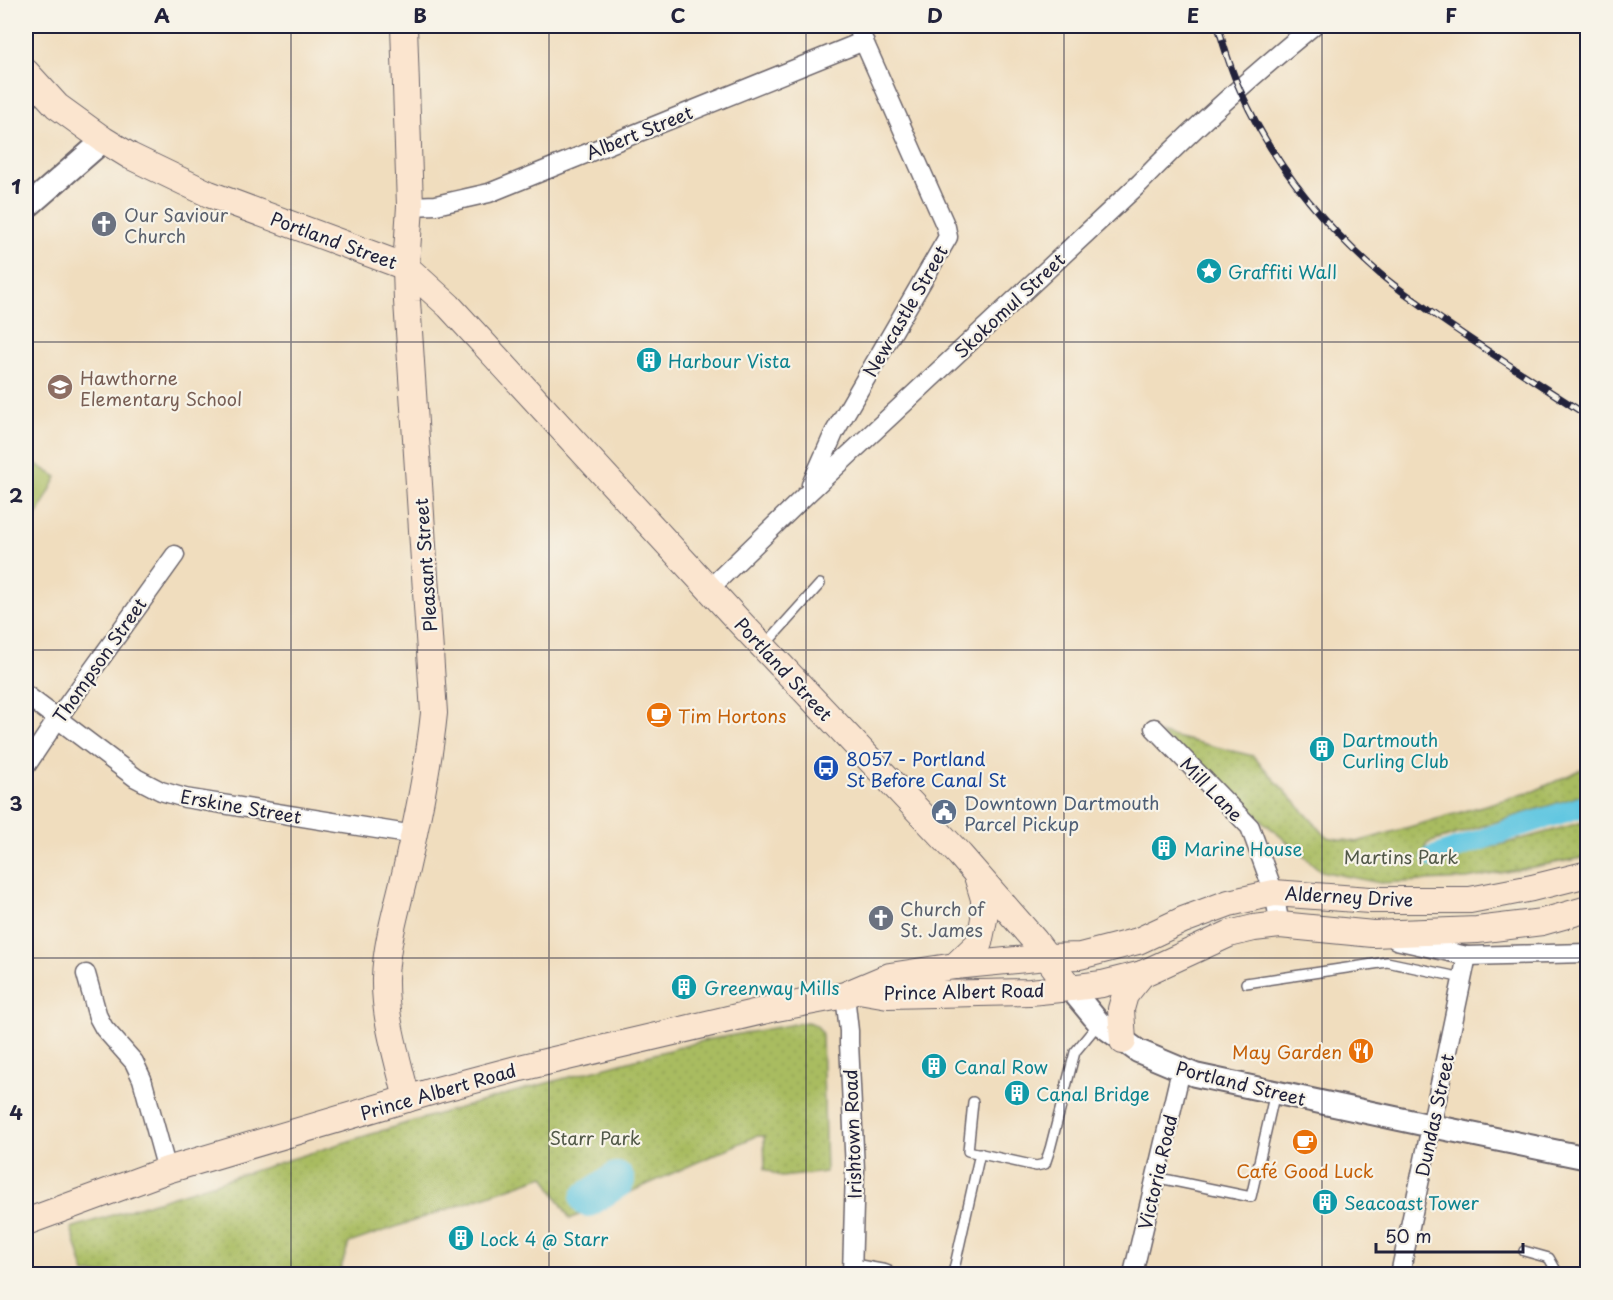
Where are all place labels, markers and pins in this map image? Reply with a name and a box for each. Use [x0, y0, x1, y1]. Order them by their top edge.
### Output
place label: Our Saviour Church [124, 201, 229, 249]
church icon: Our Saviour Church [89, 209, 119, 239]
place icon: Graffiti Wall [1194, 256, 1224, 286]
place label: Graffiti Wall [1228, 258, 1337, 285]
building icon: Harbour Vista [634, 345, 664, 375]
place label: Harbour Vista [668, 347, 791, 374]
place label: Hawthorne Elementary School [80, 364, 242, 412]
school or university icon: Hawthorne Elementary School [45, 372, 75, 402]
cafe icon: Tim Hortons [644, 700, 674, 730]
place label: Tim Hortons [678, 702, 786, 729]
place label: Dartmouth Curling Club [1342, 726, 1449, 774]
building icon: Dartmouth Curling Club [1307, 734, 1337, 764]
place label: 8057 - Portland St Before Canal St [846, 745, 1007, 793]
bus stop icon: 8057 - Portland St Before Canal St [811, 753, 841, 783]
place label: Downtown Dartmouth Parcel Pickup [964, 789, 1160, 837]
public building icon: Downtown Dartmouth Parcel Pickup [929, 797, 959, 827]
building icon: Marine House [1149, 833, 1179, 863]
place label: Marine House [1184, 835, 1303, 862]
place label: Church of St. James [900, 895, 986, 943]
church icon: Church of St. James [866, 903, 896, 933]
building icon: Greenway Mills [669, 972, 699, 1002]
place label: Greenway Mills [704, 974, 840, 1001]
restaurant icon: May Garden [1346, 1036, 1376, 1066]
place label: May Garden [1232, 1038, 1342, 1065]
building icon: Canal Row [919, 1051, 949, 1081]
place label: Canal Row [954, 1053, 1048, 1080]
building icon: Canal Bridge [1002, 1078, 1032, 1108]
place label: Canal Bridge [1036, 1080, 1149, 1107]
cafe icon: Café Good Luck [1290, 1127, 1320, 1157]
place label: Café Good Luck [1236, 1157, 1374, 1184]
building icon: Seacoast Tower [1310, 1187, 1340, 1217]
place label: Seacoast Tower [1344, 1189, 1479, 1216]
building icon: Lock 4 @ Starr [446, 1223, 476, 1253]
place label: Lock 4 @ Starr [480, 1225, 609, 1252]

